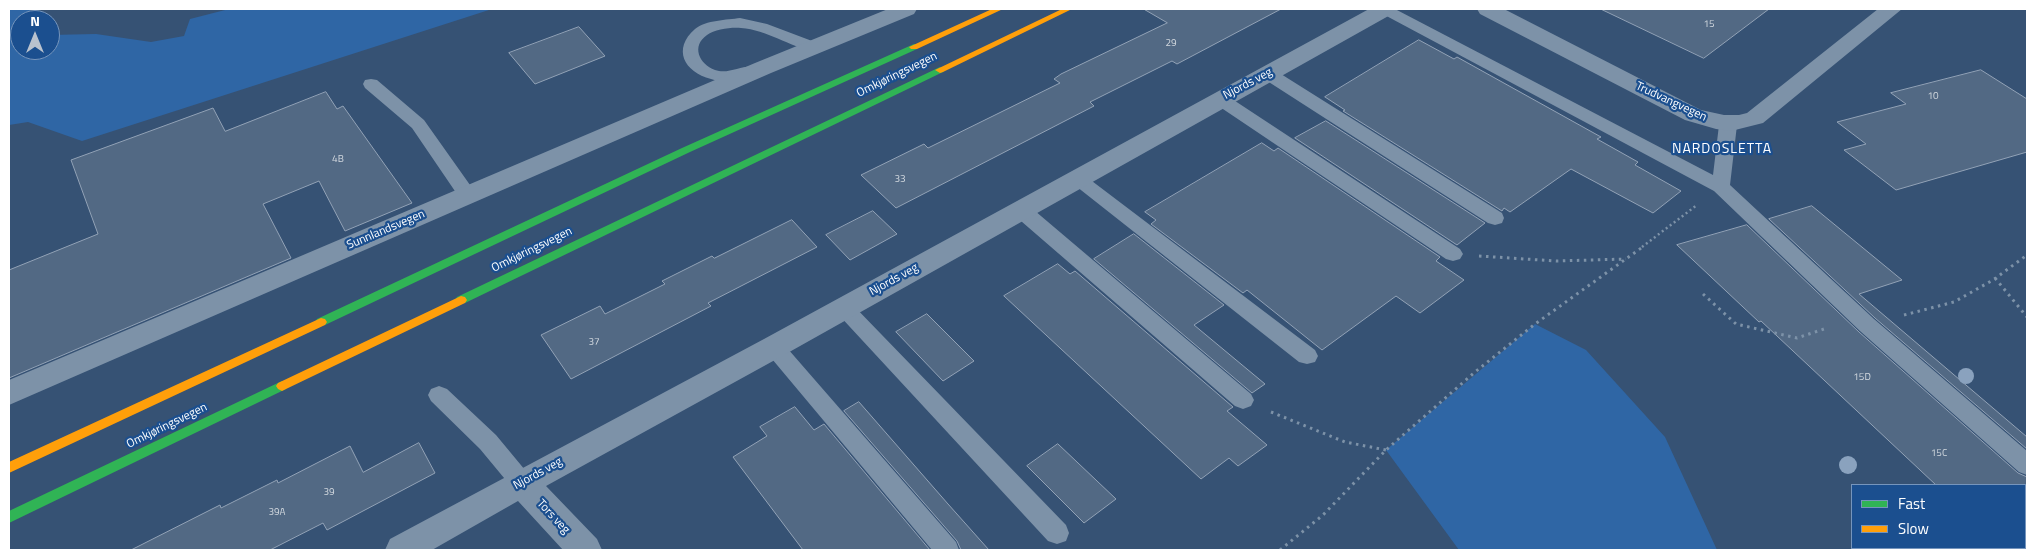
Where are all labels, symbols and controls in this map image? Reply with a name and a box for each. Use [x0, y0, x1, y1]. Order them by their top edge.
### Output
north arrow [10, 10, 60, 60]
text: N [30, 10, 40, 31]
house number: 15 [1703, 19, 1715, 31]
house number: 29 [1165, 38, 1177, 50]
street label: Omkjøringsvegen [854, 49, 940, 101]
street label: Njords veg [1221, 65, 1275, 103]
street label: Trudvangvegen [1633, 79, 1709, 125]
house number: 10 [1927, 91, 1939, 103]
district label: NARDOSLETTA [1671, 142, 1773, 158]
house number: 4B [332, 154, 344, 166]
house number: 33 [894, 174, 906, 186]
street label: Sunnlandsvegen [345, 207, 427, 253]
street label: Omkjøringsvegen [489, 224, 575, 276]
street label: Njords veg [867, 261, 921, 299]
house number: 37 [588, 337, 600, 349]
house number: 15D [1853, 372, 1871, 384]
street label: Omkjøringsvegen [124, 400, 210, 452]
house number: 15C [1931, 448, 1947, 460]
street label: Njords veg [511, 455, 565, 493]
legend [1851, 484, 2026, 549]
house number: 39 [323, 487, 335, 499]
text: Fast [1898, 492, 1925, 515]
street label: Tors veg [533, 497, 573, 537]
house number: 39A [268, 507, 286, 519]
text: Slow [1898, 517, 1929, 540]

